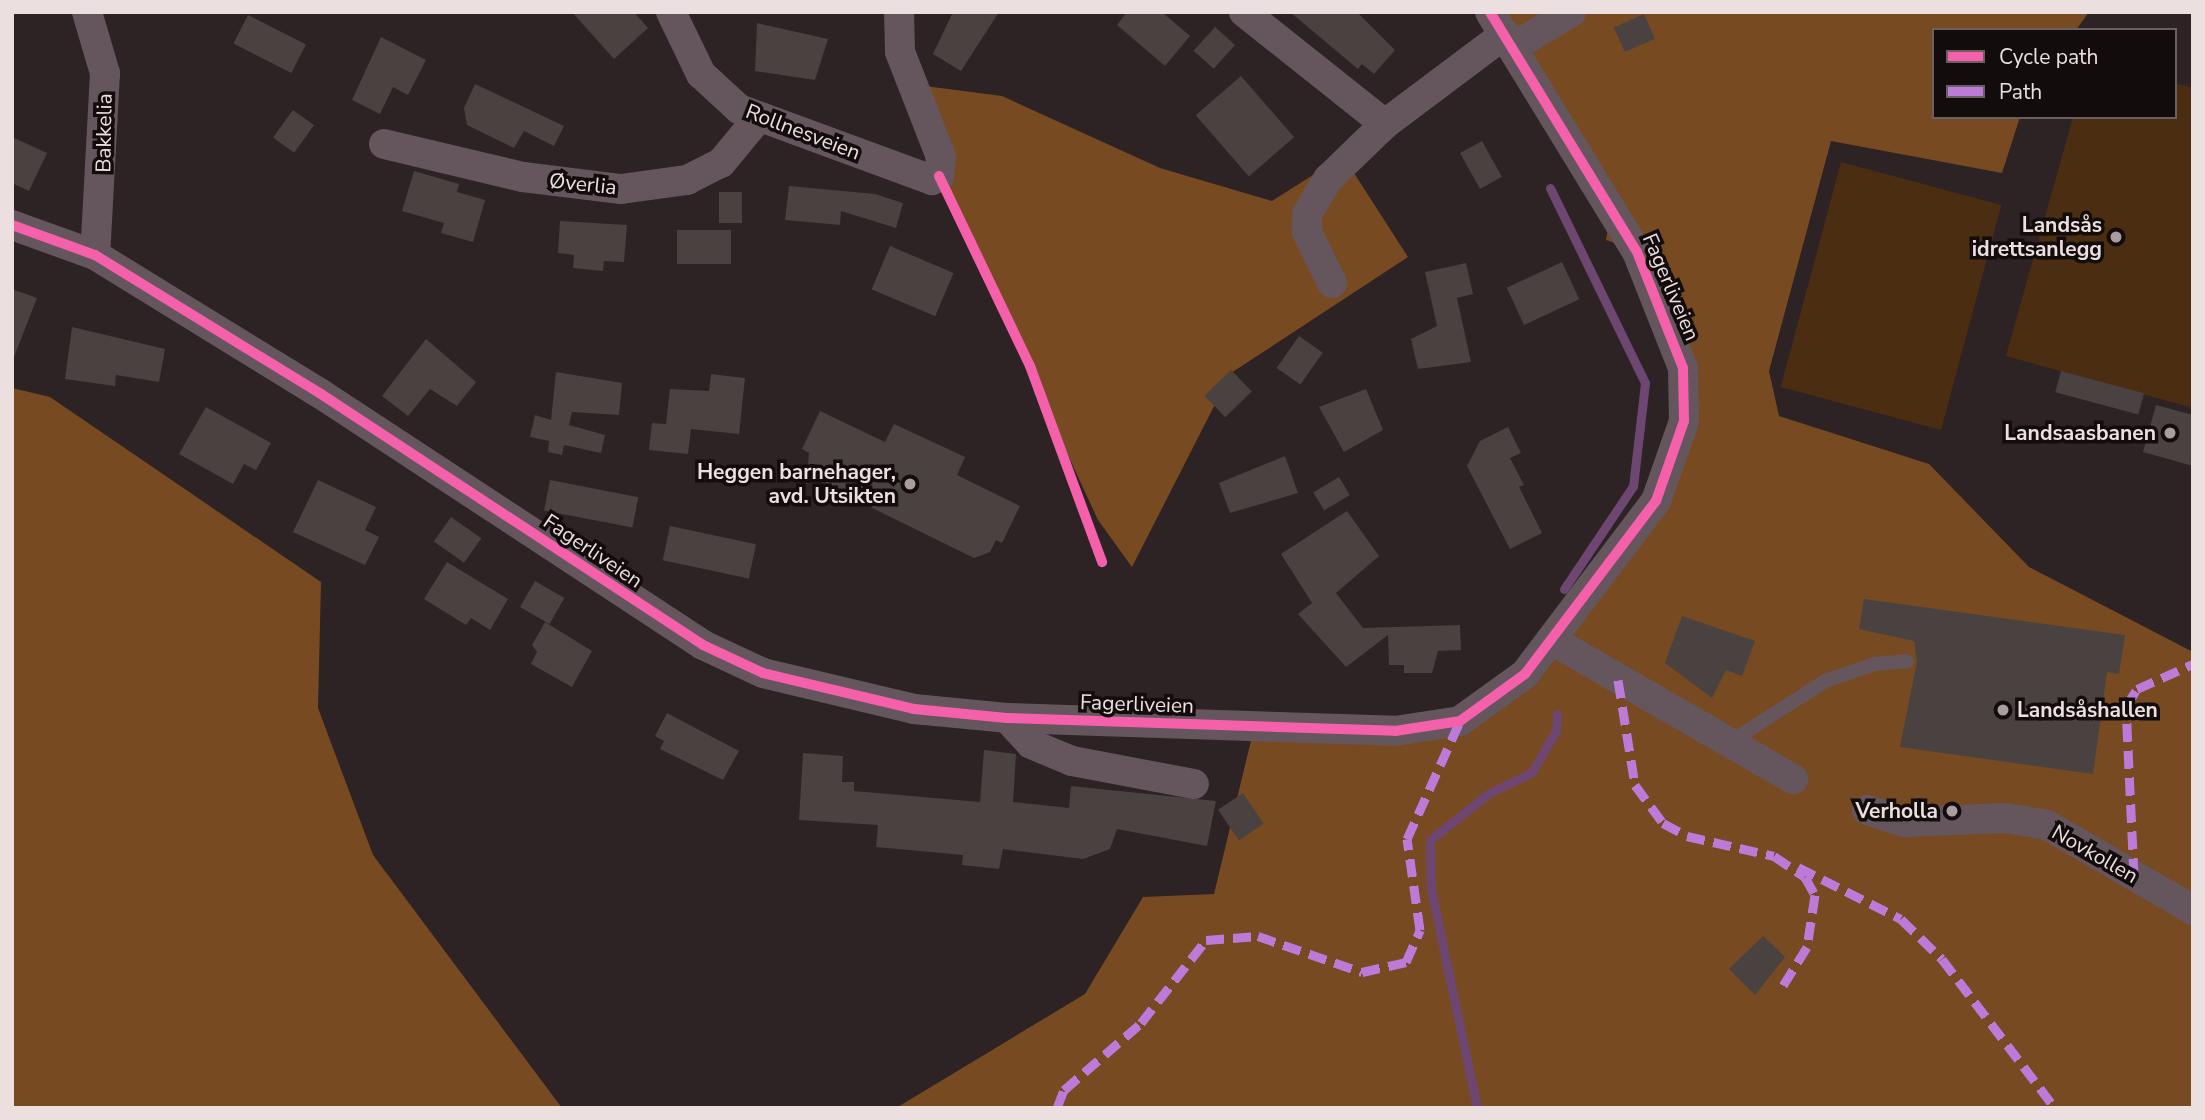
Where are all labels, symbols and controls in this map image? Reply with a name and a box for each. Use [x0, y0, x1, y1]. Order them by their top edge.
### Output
legend [1932, 28, 2177, 119]
text: Cycle path [1999, 43, 2098, 71]
text: Path [1999, 78, 2042, 106]
street label: Bakkelia [91, 93, 117, 173]
street label: Rollnesveien [742, 99, 864, 165]
street label: Øverlia [548, 168, 618, 200]
place label: Landsås idrettsanlegg [1972, 212, 2102, 262]
marker: Landsås idrettsanlegg [2108, 229, 2124, 245]
street label: Fagerliveien [1637, 230, 1705, 344]
place label: Landsaasbanen [2004, 420, 2156, 446]
marker: Landsaasbanen [2162, 425, 2178, 441]
place label: Heggen barnehager, avd. Utsikten [697, 459, 896, 509]
marker: Heggen barnehager, avd. Utsikten [902, 476, 918, 492]
street label: Fagerliveien [539, 509, 647, 593]
street label: Fagerliveien [1080, 689, 1194, 719]
place label: Landsåshallen [2017, 697, 2158, 723]
marker: Landsåshallen [1995, 702, 2011, 718]
place label: Verholla [1855, 798, 1938, 824]
marker: Verholla [1944, 803, 1960, 819]
street label: Novkollen [2047, 819, 2143, 889]

